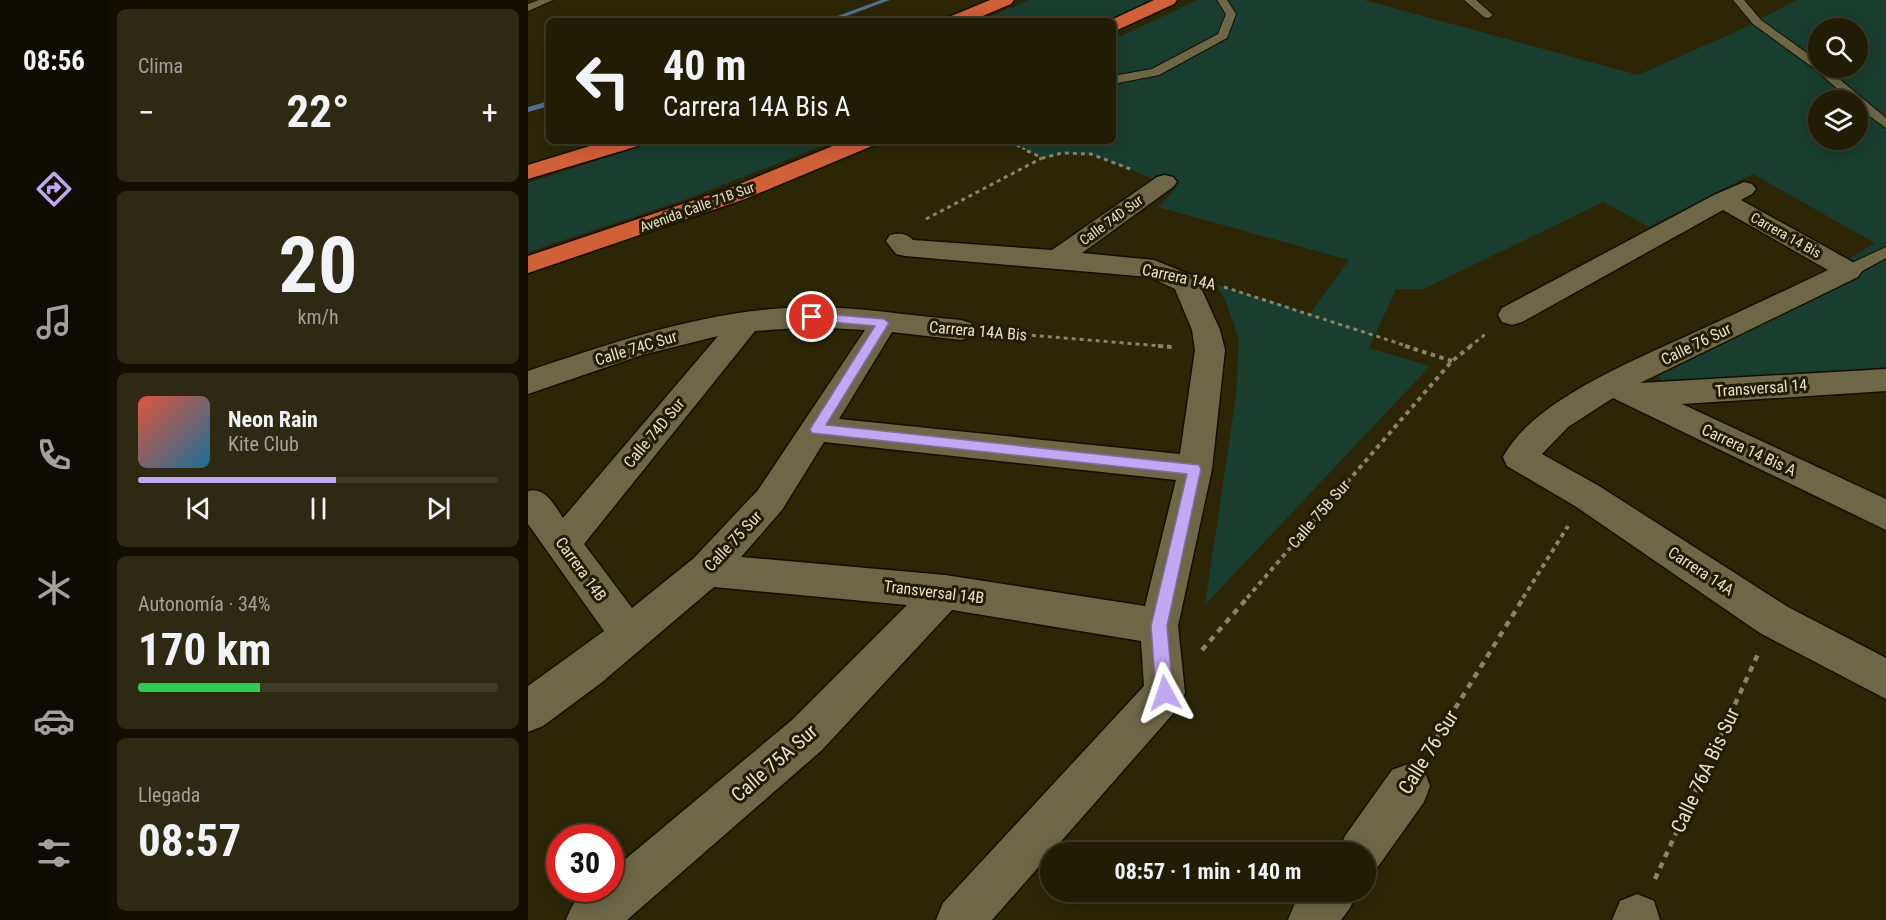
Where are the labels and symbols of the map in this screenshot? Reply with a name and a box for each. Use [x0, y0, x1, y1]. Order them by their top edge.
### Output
street label: Avenida Calle 71B Sur [637, 179, 757, 235]
street label: Calle 74D Sur [1076, 192, 1146, 248]
street label: Carrera 14 Bis [1748, 209, 1824, 261]
street label: Carrera 14A [1140, 260, 1218, 294]
pin [786, 291, 837, 342]
street label: Carrera 14A Bis [928, 317, 1028, 345]
street label: Calle 76 Sur [1658, 319, 1734, 369]
street label: Calle 74C Sur [593, 326, 679, 369]
street label: Transversal 14 [1714, 375, 1808, 401]
street label: Calle 74D Sur [619, 394, 689, 472]
street label: Carrera 14 Bis A [1699, 420, 1799, 480]
street label: Calle 75B Sur [1284, 476, 1354, 552]
street label: Calle 75 Sur [700, 507, 766, 575]
street label: Carrera 14B [551, 533, 611, 605]
street label: Carrera 14A [1664, 543, 1738, 599]
street label: Transversal 14B [883, 576, 985, 608]
position arrow [1133, 661, 1197, 725]
street label: Calle 76A Bis Sur [1666, 704, 1744, 836]
street label: Calle 76 Sur [1393, 706, 1463, 798]
street label: Calle 75A Sur [726, 719, 822, 807]
speed limit sign: 30 [546, 824, 624, 902]

